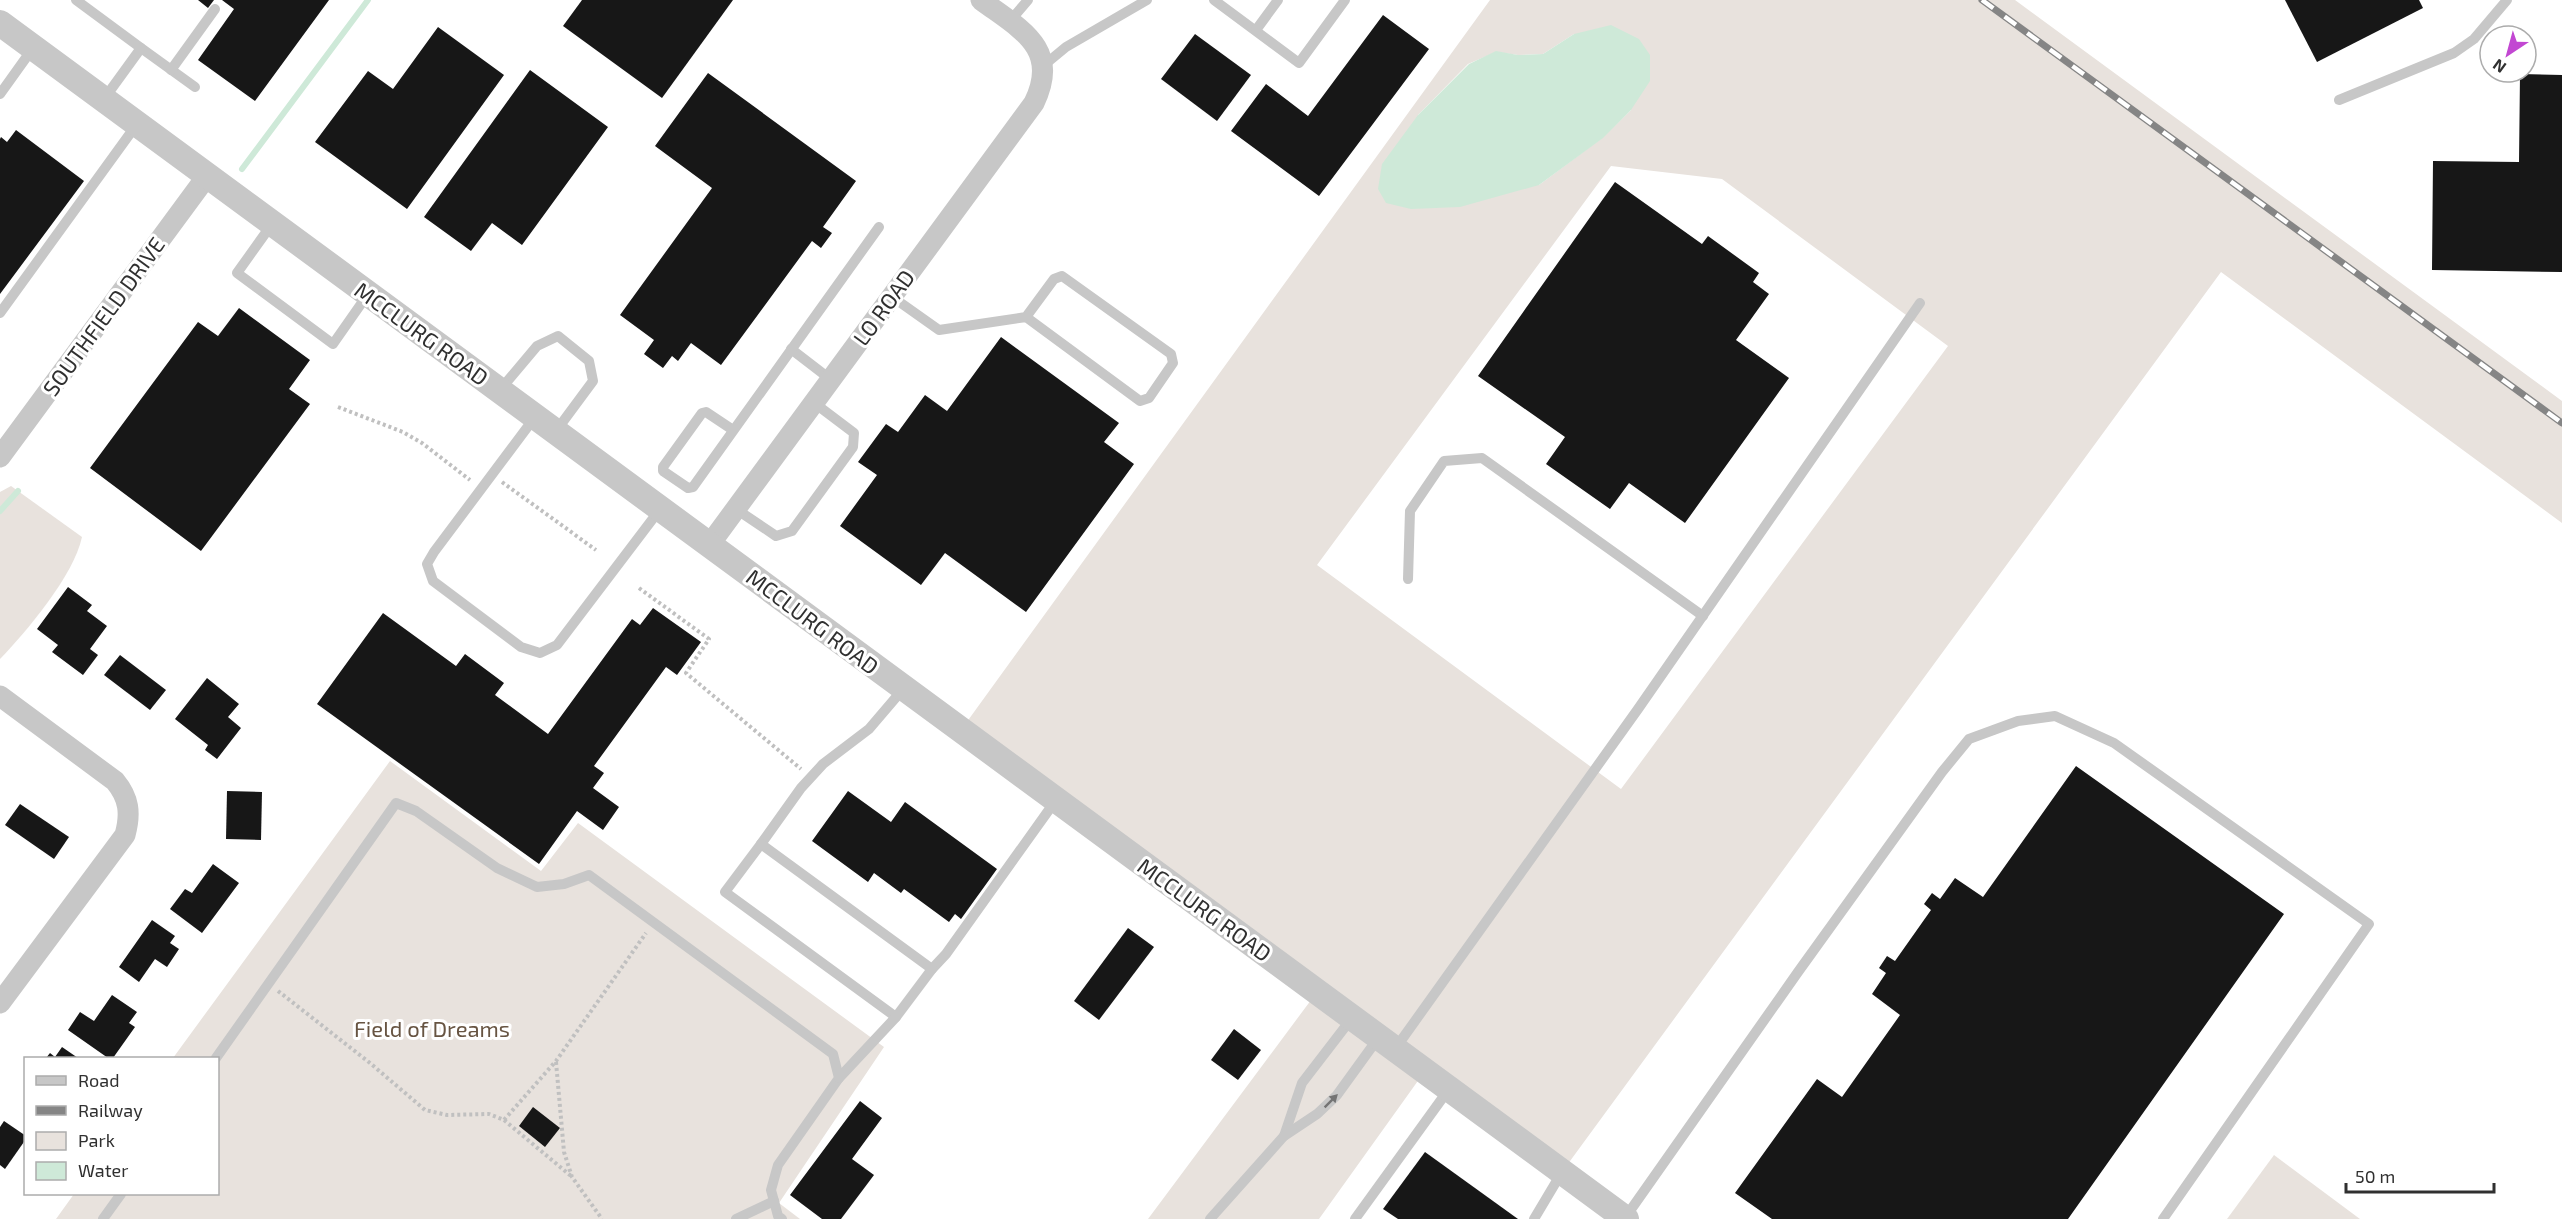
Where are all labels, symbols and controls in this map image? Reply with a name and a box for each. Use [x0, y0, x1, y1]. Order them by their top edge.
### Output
north arrow [2478, 24, 2538, 84]
text: N [2489, 55, 2509, 78]
street label: SOUTHFIELD DRIVE [37, 232, 169, 400]
street label: LO ROAD [847, 264, 919, 350]
street label: MCCLURG ROAD [350, 276, 494, 390]
street label: MCCLURG ROAD [742, 563, 884, 679]
street label: MCCLURG ROAD [1133, 852, 1277, 966]
park label: Field of Dreams [354, 1015, 510, 1041]
legend [24, 1057, 219, 1195]
text: Road [78, 1069, 119, 1091]
one-way arrow [1324, 1094, 1339, 1108]
text: Railway [78, 1099, 143, 1121]
text: Park [78, 1129, 115, 1151]
scale bar [2346, 1156, 2494, 1194]
text: Water [78, 1159, 128, 1181]
text: 50 m [2355, 1165, 2395, 1187]

